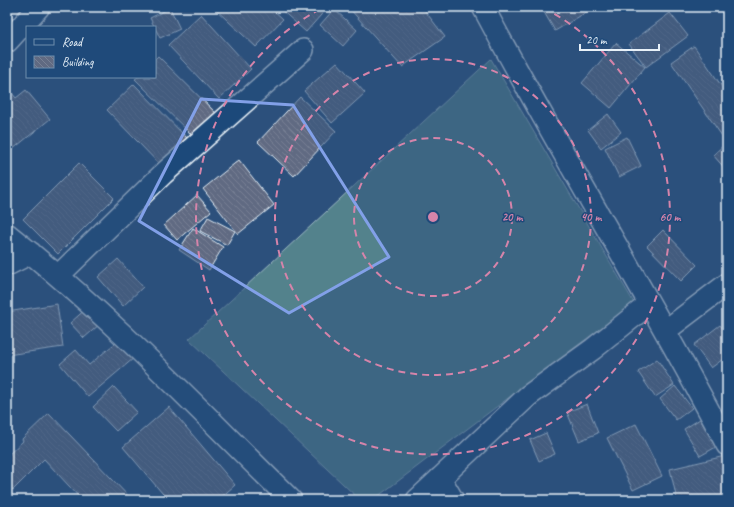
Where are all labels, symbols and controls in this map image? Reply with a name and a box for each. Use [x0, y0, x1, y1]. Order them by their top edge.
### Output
legend [26, 26, 156, 78]
scale bar [580, 26, 659, 52]
text: 20 m [586, 32, 608, 48]
text: Road [62, 34, 84, 50]
text: Building [62, 54, 94, 70]
text: 20 m [502, 209, 523, 225]
text: 40 m [581, 209, 602, 225]
text: 60 m [660, 209, 682, 225]
centre of rings [426, 210, 440, 224]

